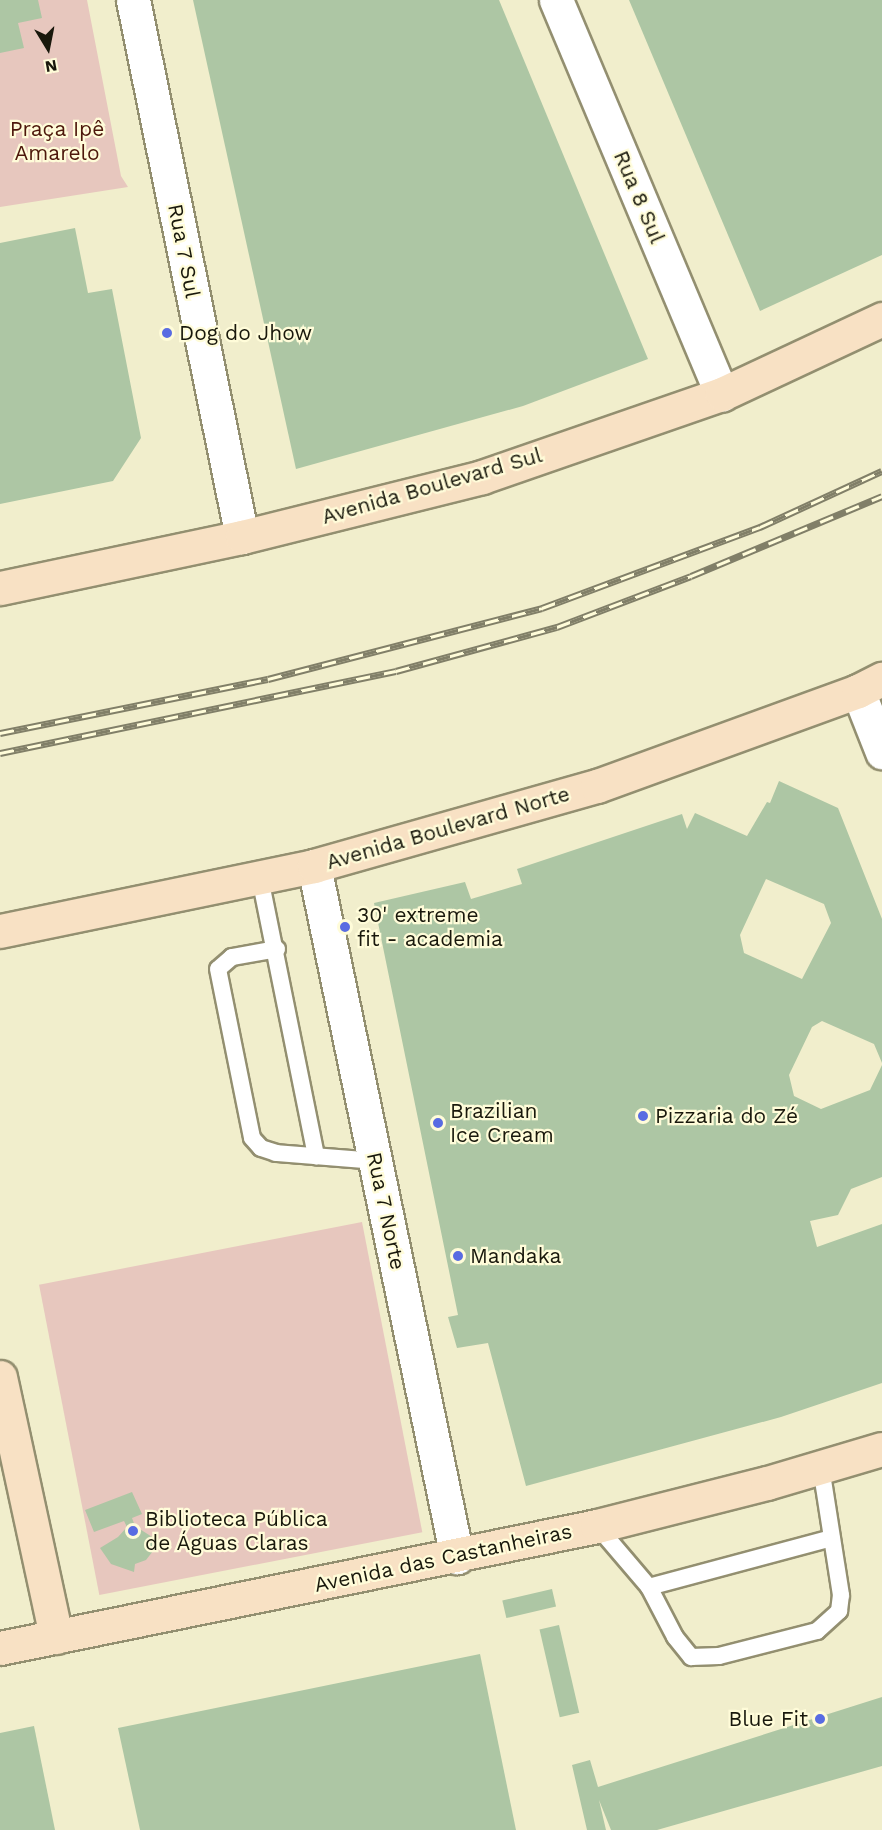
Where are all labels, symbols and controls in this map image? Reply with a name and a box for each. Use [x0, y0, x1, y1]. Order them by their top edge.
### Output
north arrow [18, 18, 78, 78]
text: N [44, 56, 59, 77]
park label: Praça Ipê Amarelo [9, 116, 105, 166]
street label: Rua 8 Sul [608, 147, 670, 247]
street label: Rua 7 Sul [162, 201, 206, 301]
place label: Dog do Jhow [179, 320, 313, 346]
marker: Dog do Jhow [160, 326, 174, 340]
street label: Avenida Boulevard Sul [319, 442, 545, 530]
street label: Avenida Boulevard Norte [323, 781, 573, 875]
place label: 30' extreme fit - academia [357, 902, 503, 952]
marker: 30' extreme fit - academia [338, 920, 352, 934]
place label: Brazilian Ice Cream [450, 1098, 554, 1148]
place label: Pizzaria do Zé [655, 1103, 799, 1129]
marker: Pizzaria do Zé [636, 1109, 650, 1123]
marker: Brazilian Ice Cream [431, 1116, 445, 1130]
street label: Rua 7 Norte [361, 1149, 411, 1273]
place label: Mandaka [470, 1243, 561, 1269]
marker: Mandaka [451, 1249, 465, 1263]
place label: Biblioteca Pública de Águas Claras [145, 1506, 328, 1556]
street label: Avenida das Castanheiras [312, 1518, 574, 1598]
marker: Biblioteca Pública de Águas Claras [126, 1524, 140, 1538]
place label: Blue Fit [728, 1706, 808, 1732]
marker: Blue Fit [813, 1712, 827, 1726]

